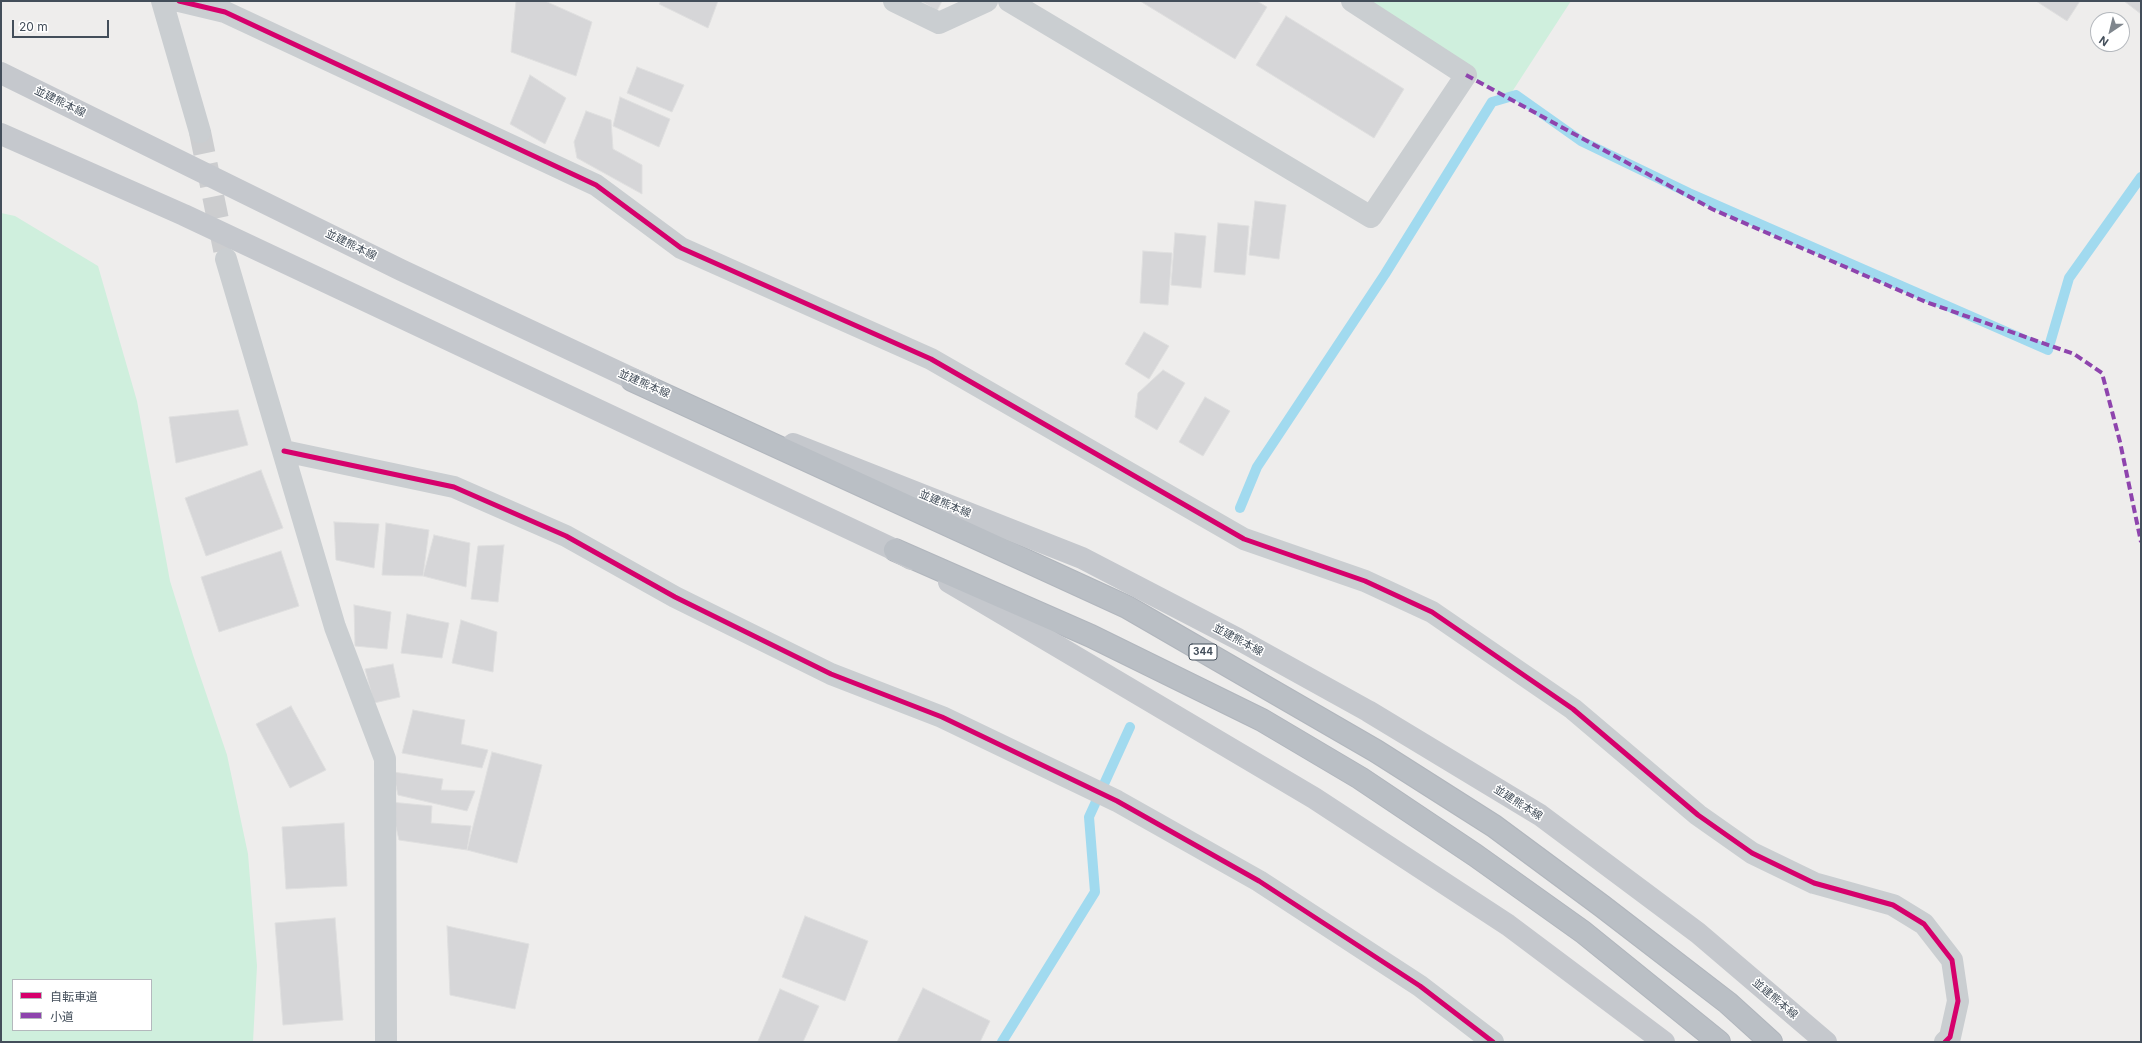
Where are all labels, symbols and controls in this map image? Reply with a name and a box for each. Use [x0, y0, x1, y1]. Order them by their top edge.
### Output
scale bar [14, 12, 111, 38]
north arrow [2090, 12, 2130, 52]
text: 20 m [19, 19, 48, 34]
text: N [2096, 33, 2111, 49]
street label: 並建熊本線 [32, 84, 88, 120]
street label: 並建熊本線 [323, 227, 379, 263]
street label: 並建熊本線 [616, 367, 672, 401]
street label: 並建熊本線 [917, 488, 973, 520]
street label: 並建熊本線 [1211, 621, 1265, 659]
road number: 344 [1189, 644, 1217, 660]
street label: 並建熊本線 [1491, 783, 1545, 823]
street label: 並建熊本線 [1750, 976, 1800, 1022]
legend [12, 979, 152, 1031]
text: 自転車道 [50, 989, 98, 1004]
text: 小道 [50, 1009, 74, 1024]

